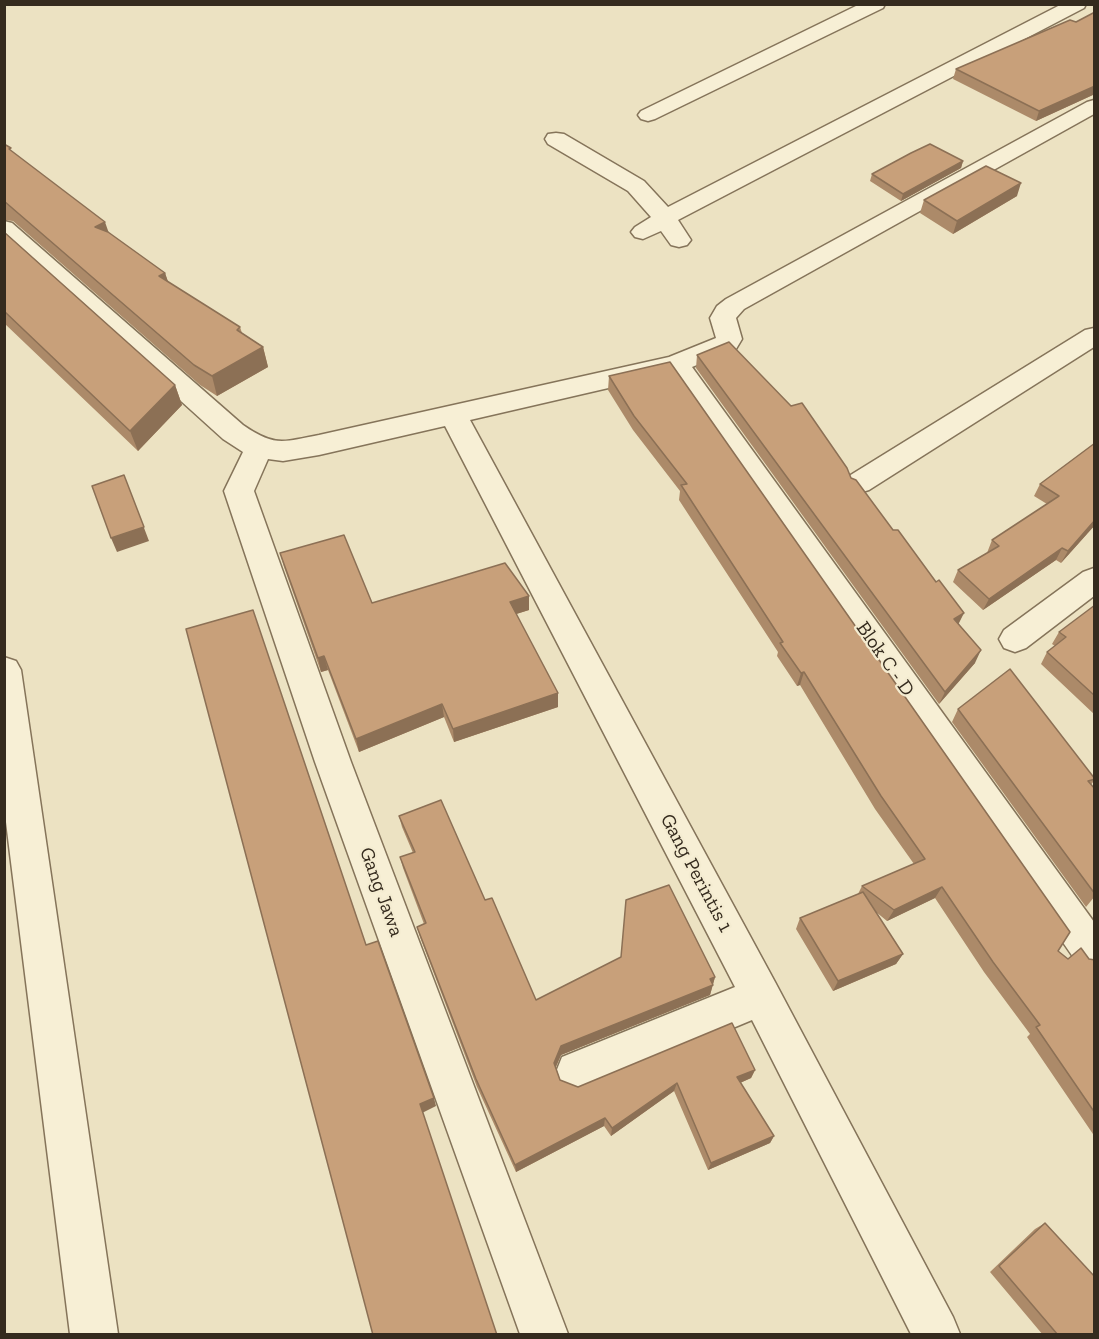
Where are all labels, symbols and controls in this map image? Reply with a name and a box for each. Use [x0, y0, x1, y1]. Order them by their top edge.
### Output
street label: Blok C - D [851, 617, 919, 701]
street label: Gang Perintis 1 [655, 810, 737, 936]
street label: Gang Jawa [354, 844, 408, 940]

